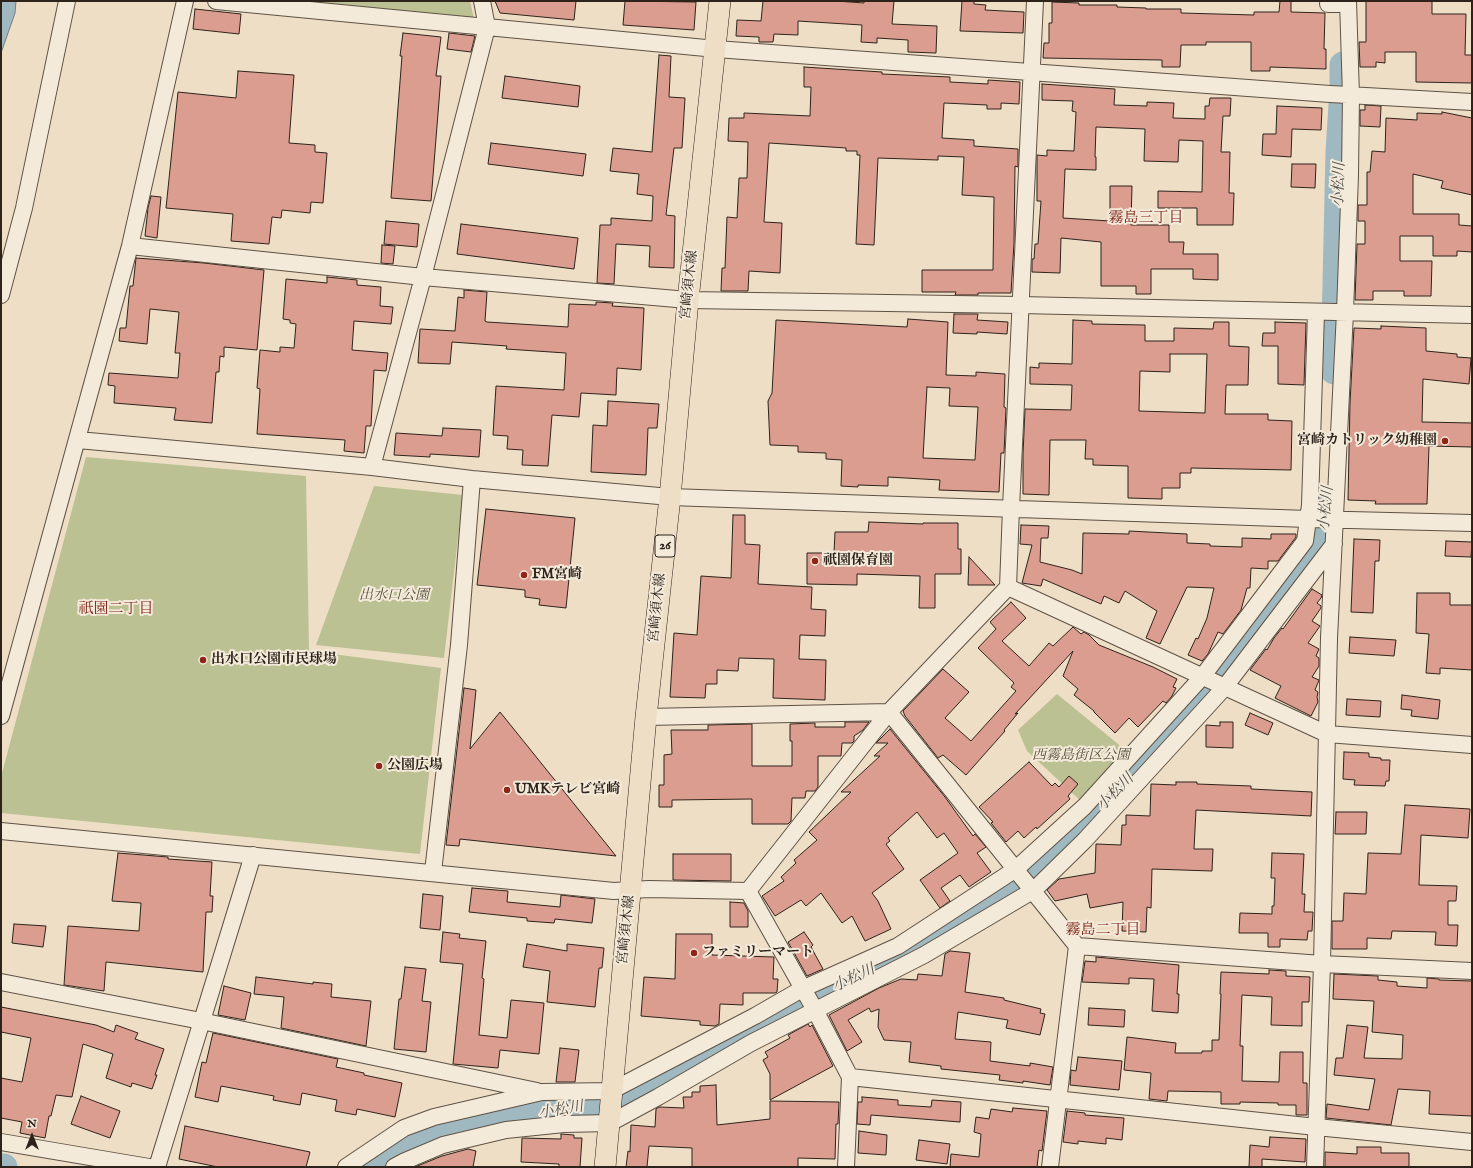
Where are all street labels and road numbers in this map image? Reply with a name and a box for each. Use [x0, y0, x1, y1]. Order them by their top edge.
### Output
street label: 宮崎須木線 [678, 249, 702, 321]
road number: 26 [655, 535, 675, 557]
street label: 宮崎須木線 [646, 572, 670, 644]
street label: 宮崎須木線 [615, 894, 639, 966]

